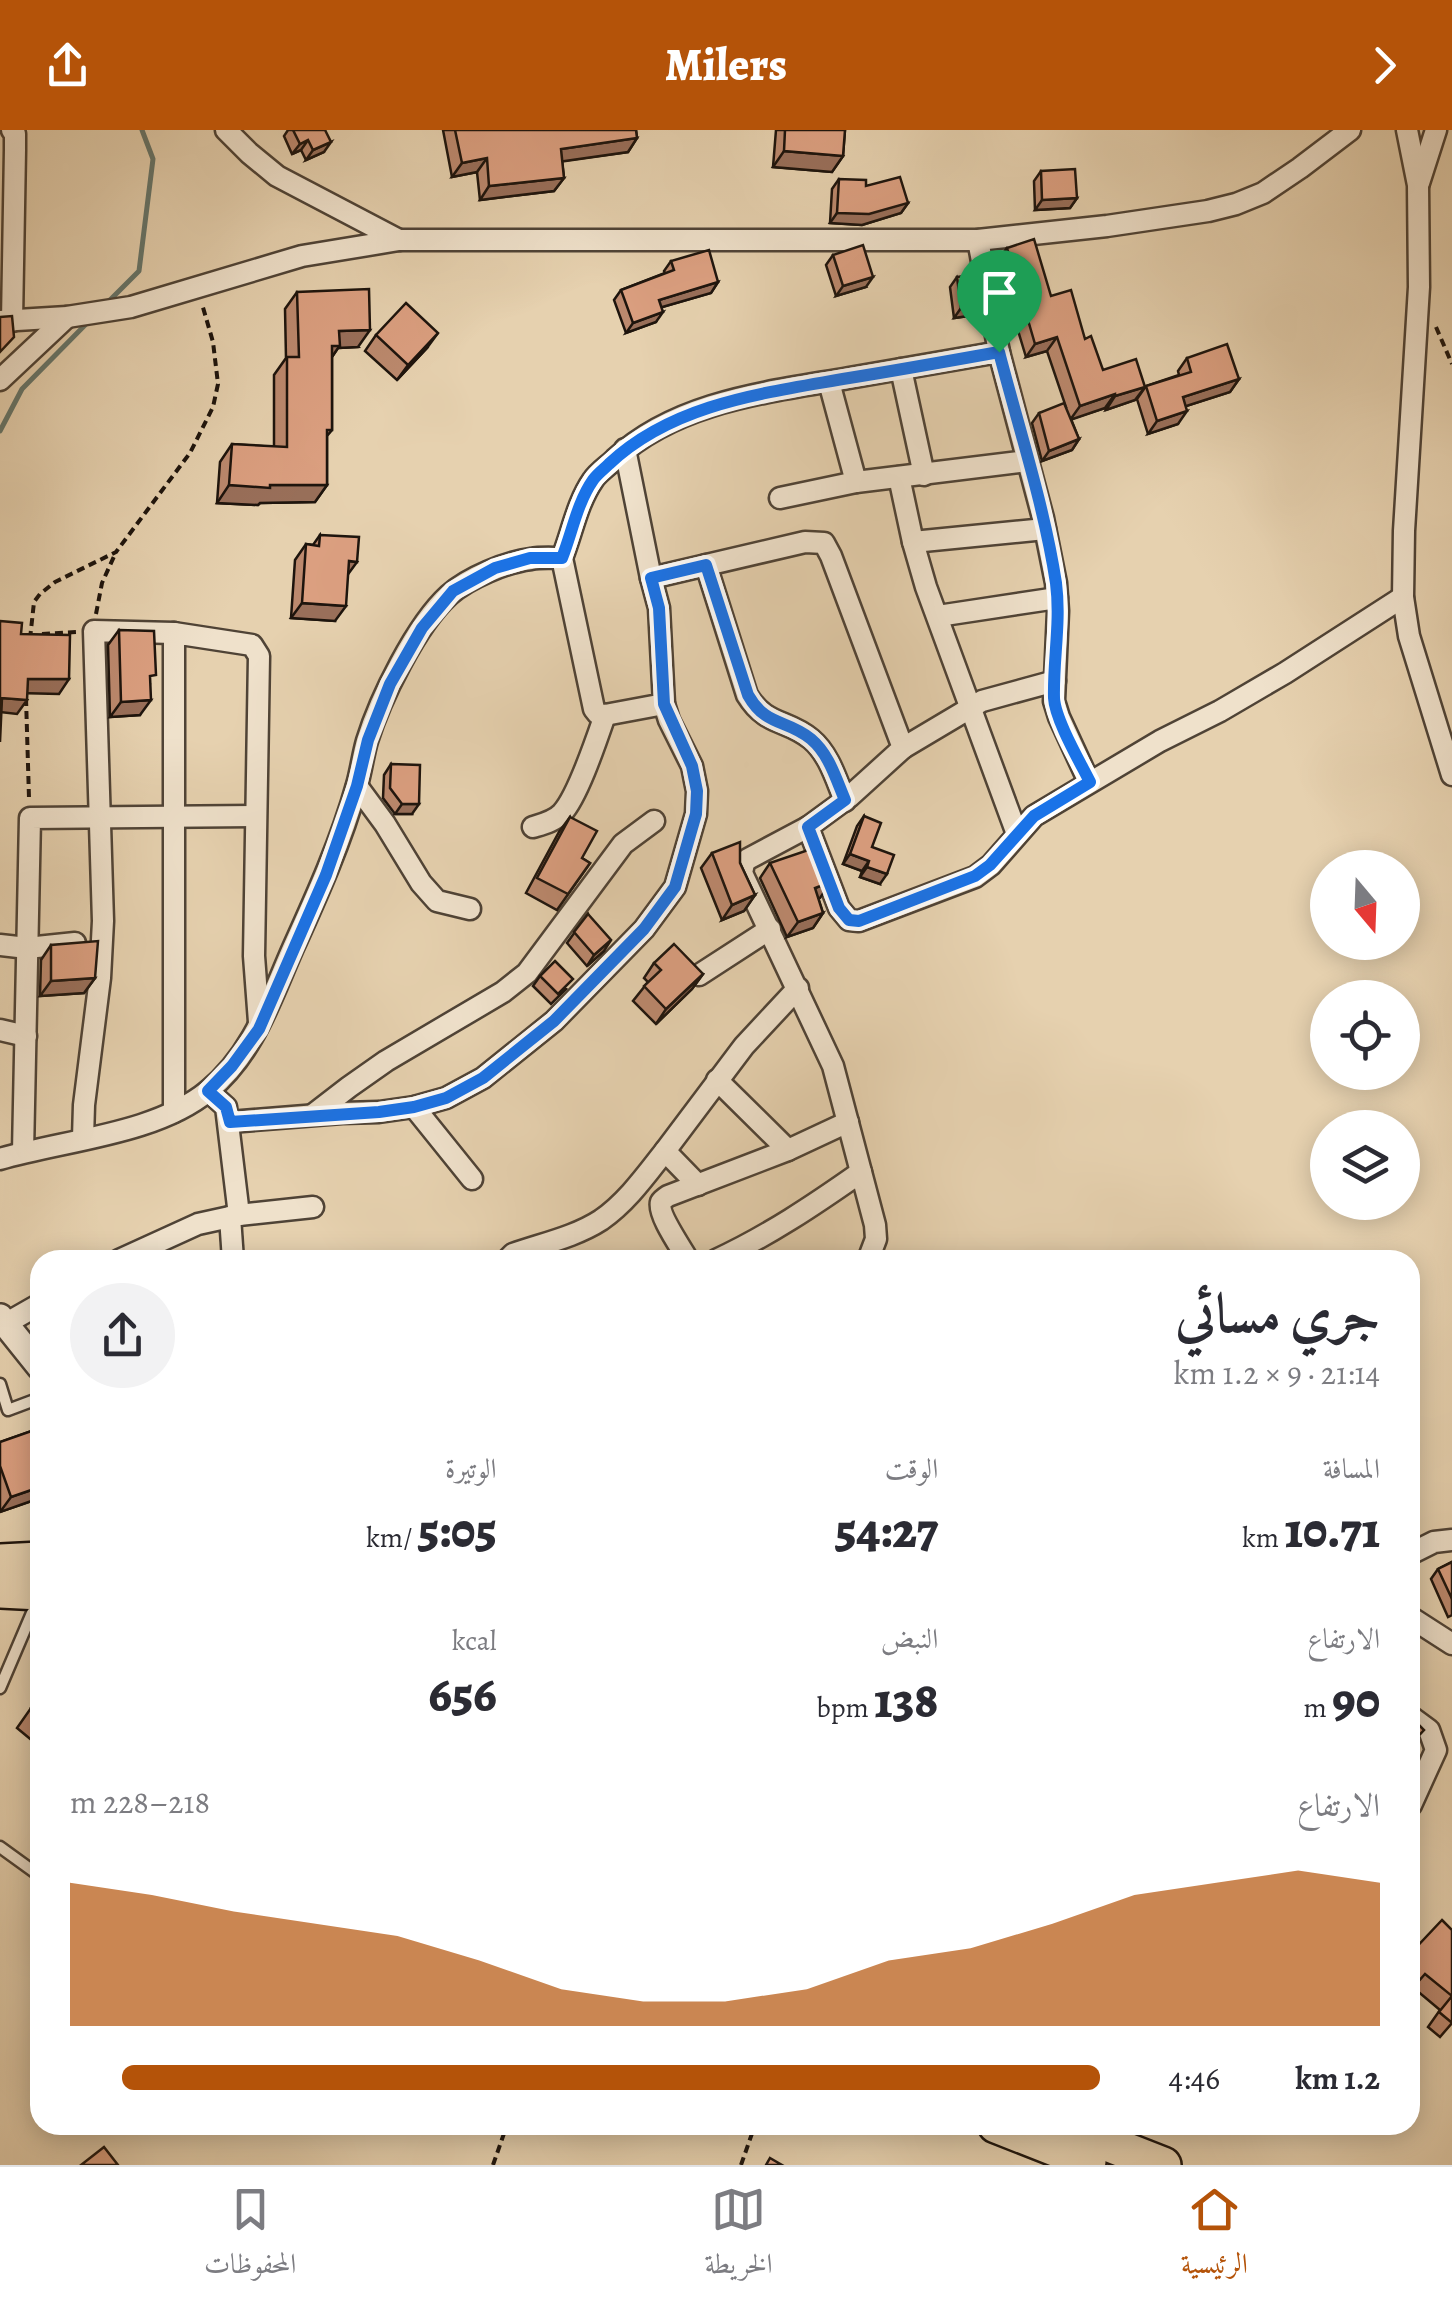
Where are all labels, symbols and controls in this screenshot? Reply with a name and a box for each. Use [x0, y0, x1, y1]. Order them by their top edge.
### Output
text: Milers [665, 34, 787, 96]
icon: share [40, 38, 95, 93]
icon: forward [1357, 38, 1412, 93]
pin [957, 250, 1042, 353]
icon: arrive [972, 265, 1027, 320]
north arrow [1310, 850, 1420, 960]
map controls [1310, 850, 1420, 1220]
button: locate [1310, 980, 1420, 1090]
button: layers [1310, 1110, 1420, 1220]
text: جري مسائي [1175, 1276, 1380, 1351]
button: share [70, 1283, 175, 1388]
text: 21:14 · 9 × 1.2 km [1174, 1351, 1380, 1395]
text: الوتيرة [445, 1450, 497, 1488]
text: الوقت [885, 1450, 938, 1488]
text: المسافة [1323, 1450, 1380, 1488]
text: 5:05 [418, 1496, 497, 1564]
text: 54:27 [835, 1496, 938, 1564]
text: 10.71 [1285, 1496, 1380, 1564]
text: /km [366, 1519, 418, 1557]
text: km [1242, 1519, 1285, 1557]
text: النبض [881, 1620, 938, 1658]
text: الارتفاع [1307, 1620, 1380, 1658]
text: kcal [452, 1622, 497, 1660]
text: 656 [428, 1660, 497, 1728]
text: 138 [874, 1666, 938, 1734]
text: 90 [1332, 1666, 1380, 1734]
text: bpm [816, 1689, 874, 1727]
text: m [1303, 1689, 1332, 1727]
text: 218–228 m [70, 1780, 210, 1824]
text: الارتفاع [1297, 1783, 1380, 1827]
text: 4:46 [1169, 2056, 1220, 2100]
text: 1.2 km [1295, 2056, 1380, 2100]
tab: المحفوظات [204, 2182, 296, 2291]
tab: الخريطة [704, 2182, 773, 2291]
tab: الرئيسية [1181, 2182, 1248, 2291]

